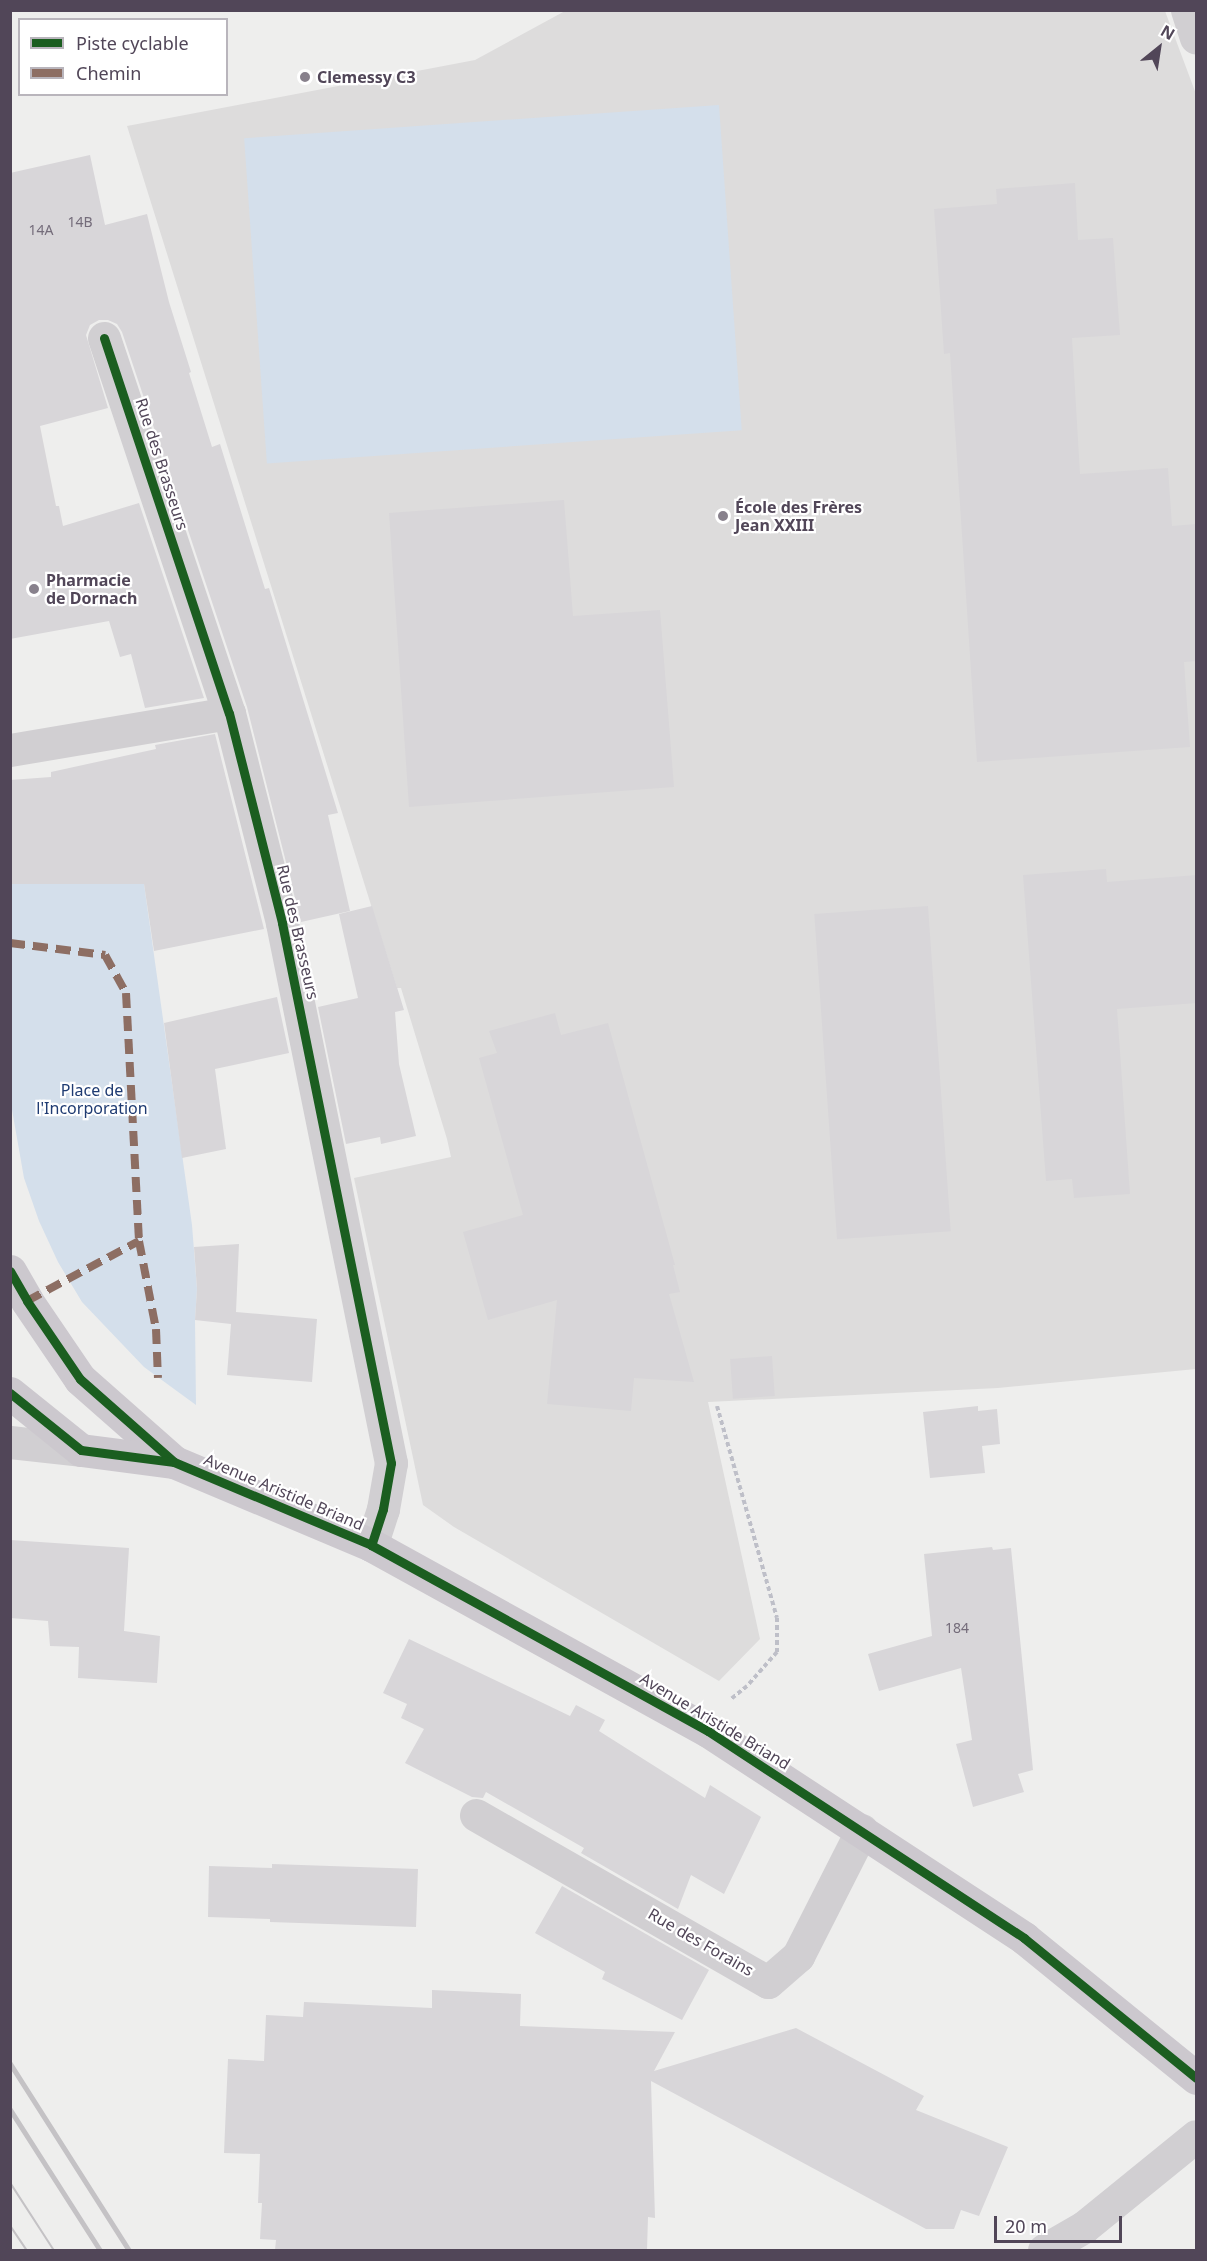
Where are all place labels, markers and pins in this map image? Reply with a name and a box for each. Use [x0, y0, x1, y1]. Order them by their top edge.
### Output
place label: Clemessy C3 [317, 67, 416, 87]
marker: Clemessy C3 [298, 70, 312, 84]
place label: École des Frères Jean XXIII [735, 497, 862, 535]
marker: École des Frères Jean XXIII [716, 509, 730, 523]
place label: Pharmacie de Dornach [46, 570, 137, 608]
marker: Pharmacie de Dornach [27, 582, 41, 596]

